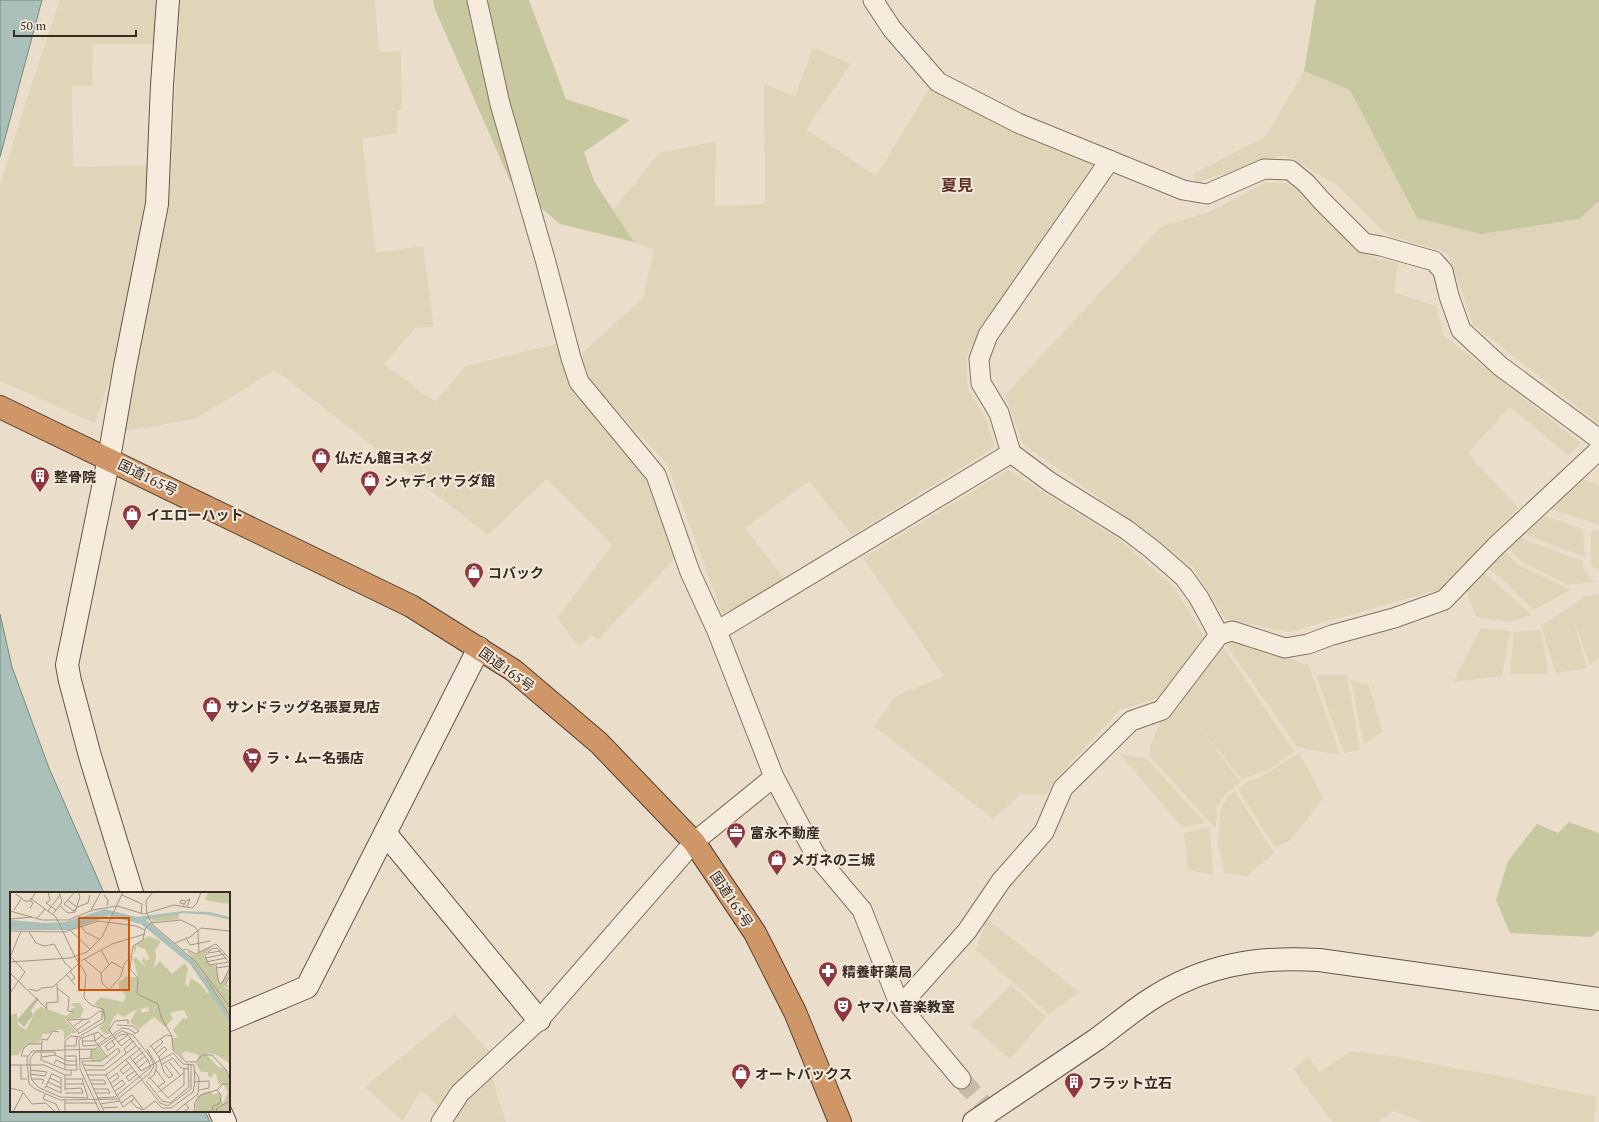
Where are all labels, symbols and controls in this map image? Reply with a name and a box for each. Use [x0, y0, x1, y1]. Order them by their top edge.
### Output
scale bar [14, 12, 136, 38]
text: 50 m [20, 18, 47, 33]
district label: 夏見 [941, 174, 973, 196]
shop icon: 仏だん館ヨネダ [310, 446, 332, 474]
place label: 仏だん館ヨネダ [335, 448, 433, 467]
street label: 国道165号 [115, 454, 181, 500]
building icon: 整骨院 [29, 465, 51, 493]
place label: 整骨院 [54, 467, 96, 486]
shop icon: シャディサラダ館 [359, 469, 381, 497]
place label: シャディサラダ館 [384, 471, 495, 490]
shop icon: イエローハット [121, 503, 143, 531]
place label: イエローハット [146, 505, 244, 524]
shop icon: コバック [463, 561, 485, 589]
place label: コバック [488, 563, 544, 582]
street label: 国道165号 [475, 642, 539, 696]
shop icon: サンドラッグ名張夏見店 [201, 695, 223, 723]
place label: サンドラッグ名張夏見店 [226, 697, 380, 716]
supermarket icon: ラ・ムー名張店 [241, 746, 263, 774]
place label: ラ・ムー名張店 [266, 748, 364, 767]
office icon: 富永不動産 [725, 821, 747, 849]
place label: 富永不動産 [750, 823, 820, 842]
shop icon: メガネの三城 [766, 848, 788, 876]
place label: メガネの三城 [791, 850, 875, 869]
street label: 国道165号 [706, 867, 758, 931]
inset map [10, 892, 230, 1112]
pharmacy icon: 精養軒薬局 [817, 960, 839, 988]
place label: 精養軒薬局 [842, 962, 912, 981]
theatre icon: ヤマハ音楽教室 [832, 995, 854, 1023]
place label: ヤマハ音楽教室 [857, 997, 955, 1016]
shop icon: オートバックス [730, 1062, 752, 1090]
place label: オートバックス [755, 1064, 853, 1083]
building icon: フラット立石 [1063, 1071, 1085, 1099]
place label: フラット立石 [1088, 1073, 1172, 1092]

